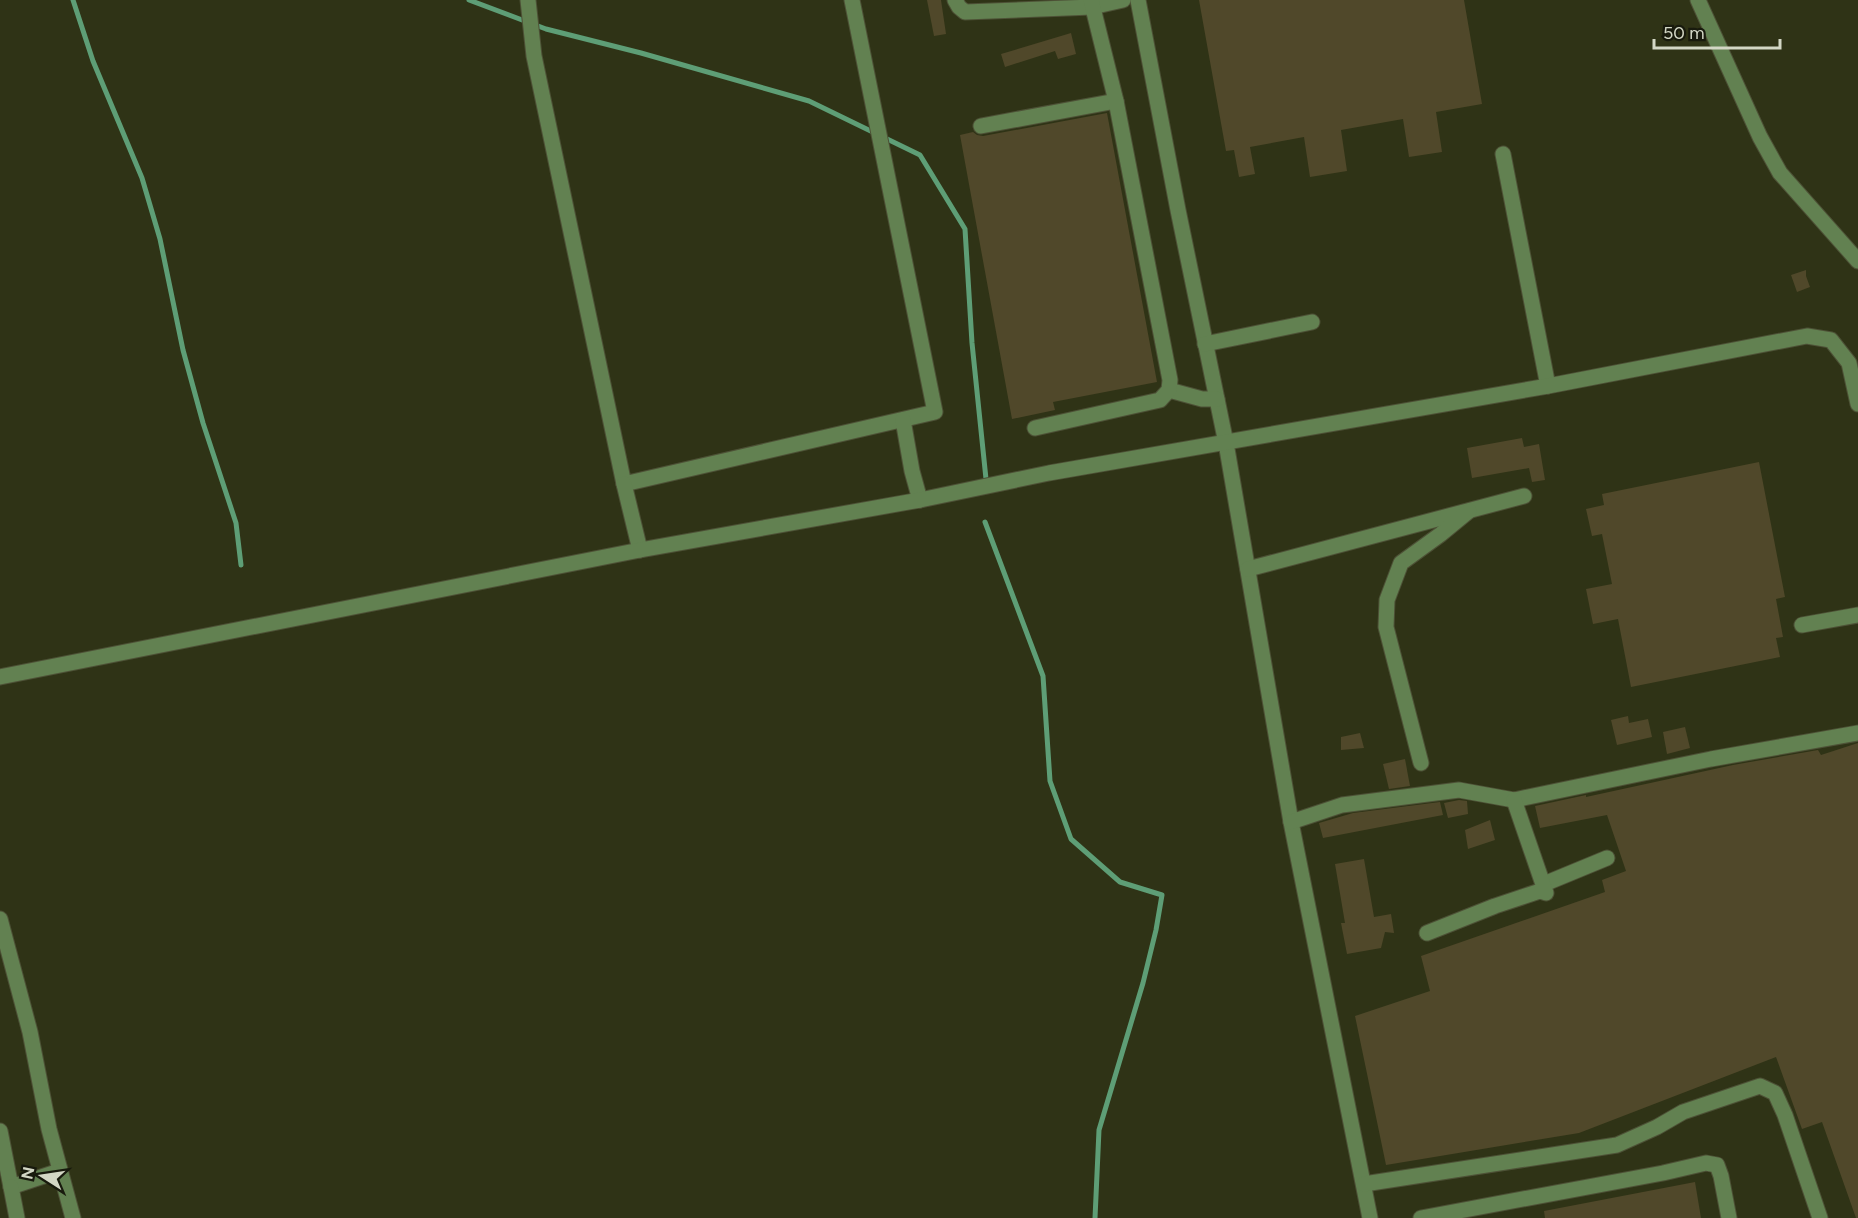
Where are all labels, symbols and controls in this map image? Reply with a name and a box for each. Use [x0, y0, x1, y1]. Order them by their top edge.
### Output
scale bar [1654, 12, 1780, 50]
text: 50 m [1663, 22, 1705, 44]
north arrow [12, 1146, 72, 1206]
text: N [17, 1165, 38, 1181]

